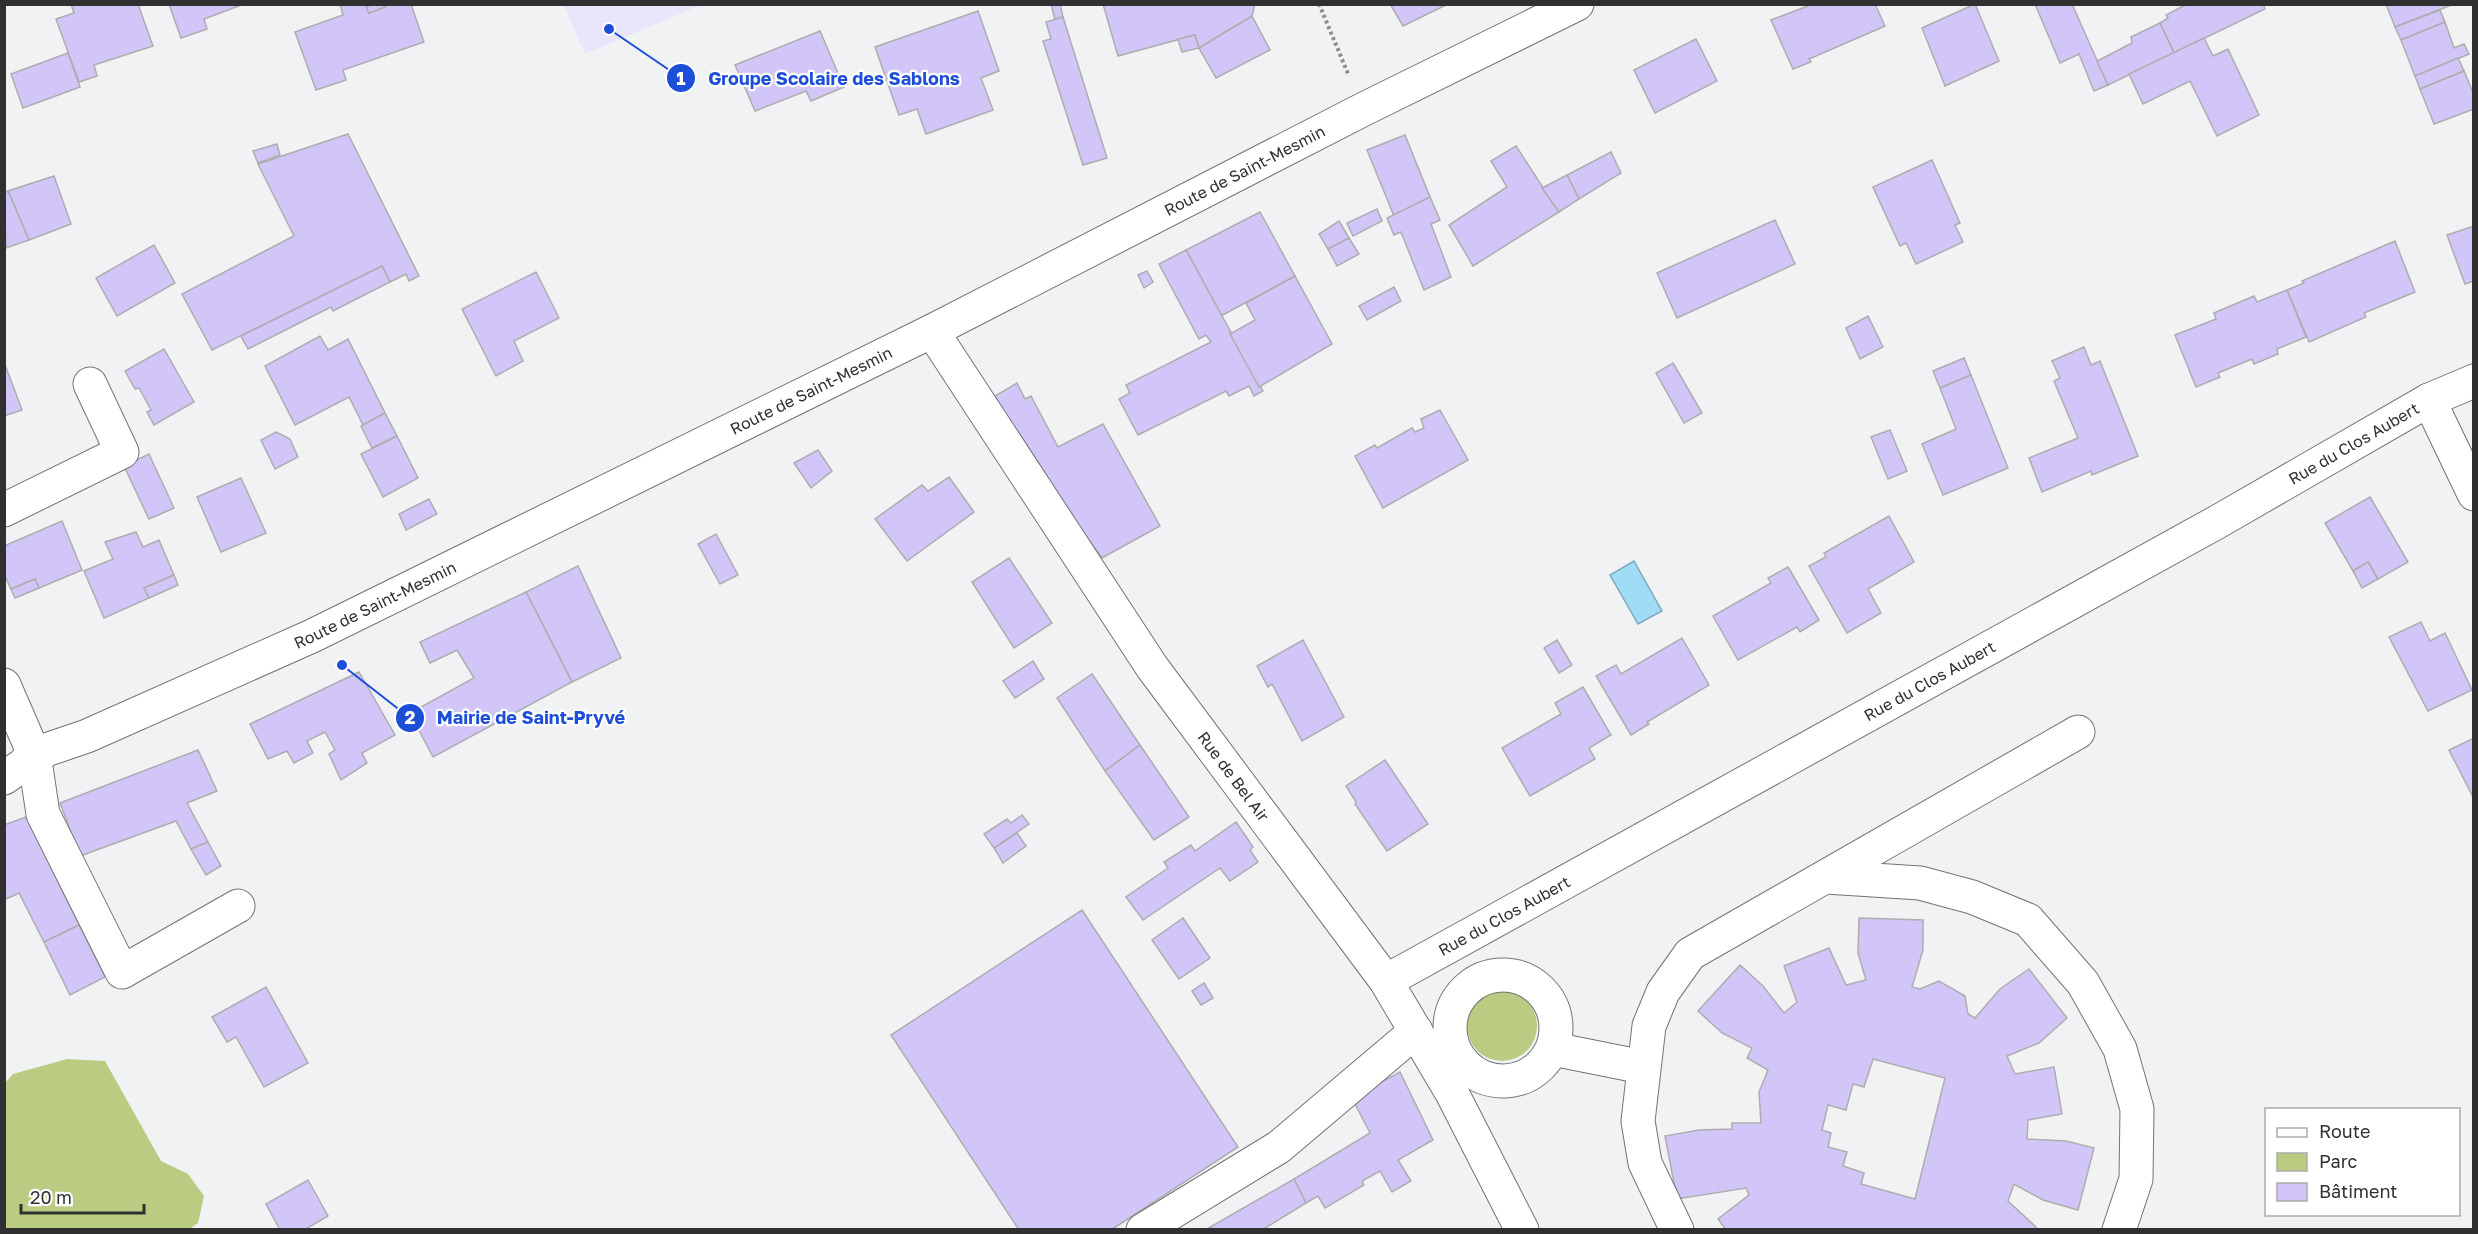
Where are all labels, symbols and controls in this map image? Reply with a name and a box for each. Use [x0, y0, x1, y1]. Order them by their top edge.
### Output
callout: Groupe Scolaire des Sablons [666, 60, 972, 96]
text: 1 [676, 67, 686, 89]
text: Groupe Scolaire des Sablons [708, 67, 960, 89]
street label: Route de Saint-Mesmin [1161, 121, 1328, 220]
street label: Route de Saint-Mesmin [727, 342, 895, 439]
street label: Rue du Clos Aubert [2285, 398, 2422, 489]
street label: Route de Saint-Mesmin [291, 557, 459, 653]
street label: Rue du Clos Aubert [1860, 636, 1999, 725]
callout: Mairie de Saint-Pryvé [395, 700, 637, 736]
text: 2 [405, 706, 416, 728]
text: Mairie de Saint-Pryvé [437, 706, 626, 728]
street label: Rue de Bel Air [1193, 727, 1274, 825]
street label: Rue du Clos Aubert [1435, 871, 1573, 960]
legend [2265, 1108, 2460, 1216]
text: Route [2319, 1120, 2370, 1142]
text: Parc [2319, 1150, 2358, 1172]
scale bar [21, 1177, 144, 1215]
text: Bâtiment [2319, 1180, 2398, 1202]
text: 20 m [30, 1186, 72, 1208]

